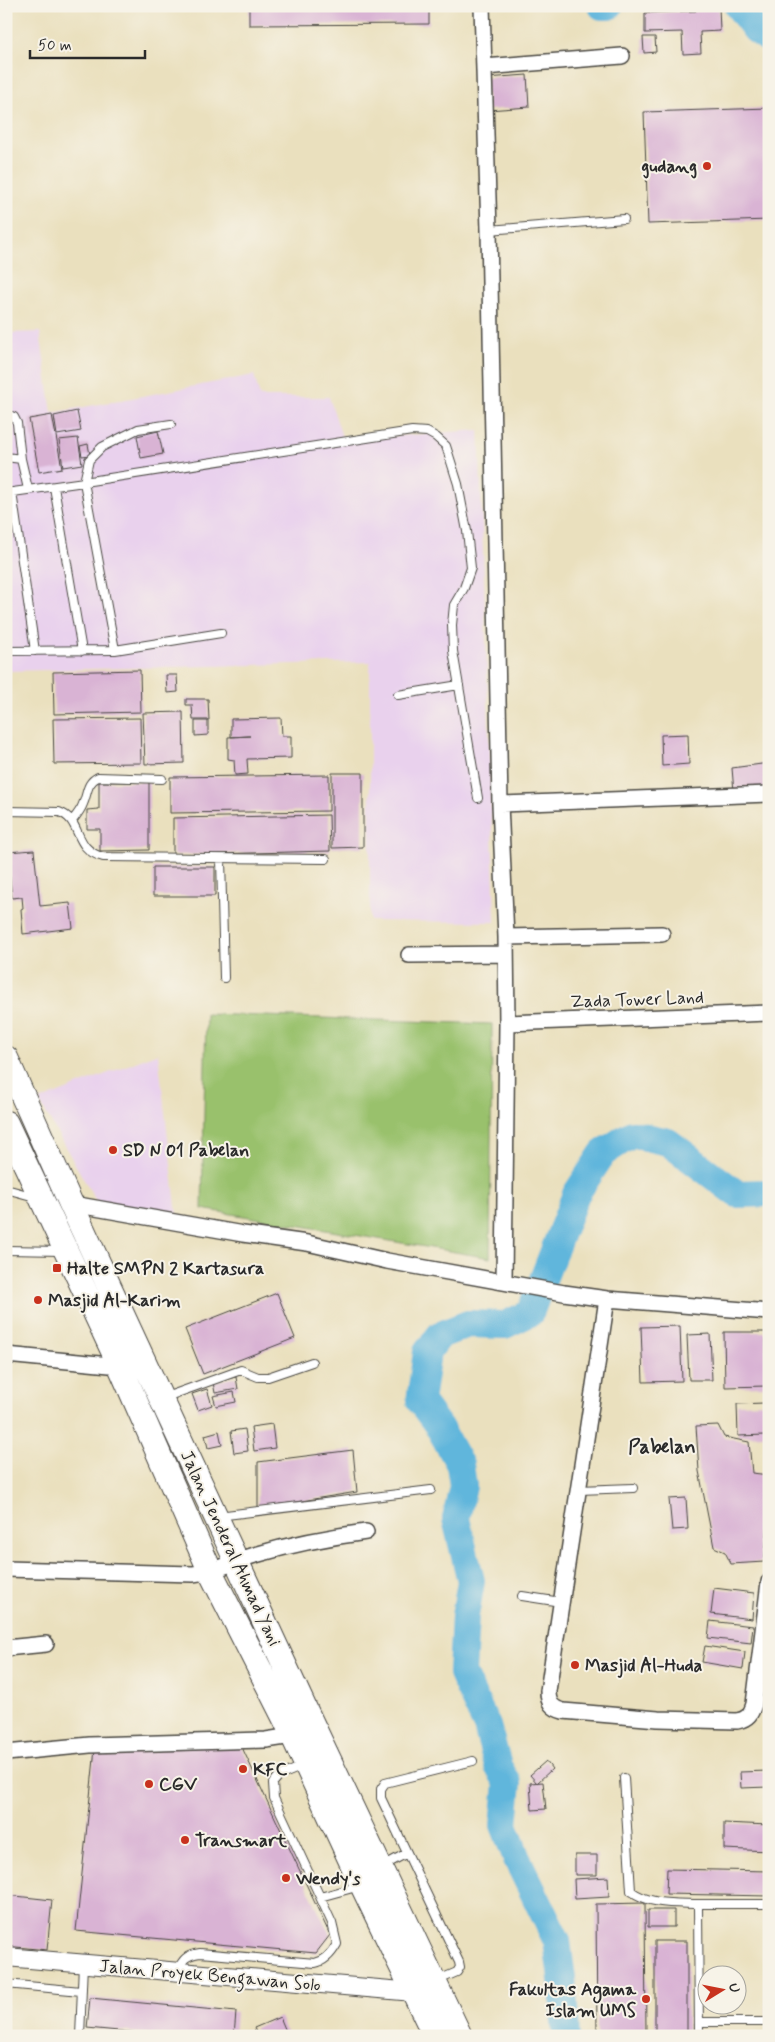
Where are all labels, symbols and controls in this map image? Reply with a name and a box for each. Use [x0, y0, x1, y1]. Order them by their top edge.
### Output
scale bar [30, 28, 145, 60]
text: 50 m [38, 36, 72, 56]
place label: gudang [641, 155, 697, 179]
marker: gudang [701, 160, 713, 172]
street label: Zada Tower Land [570, 986, 704, 1014]
place label: SD N 01 Pabelan [123, 1139, 249, 1163]
marker: SD N 01 Pabelan [107, 1144, 119, 1156]
place label: Halte SMPN 2 Kartasura [67, 1257, 264, 1281]
marker: Halte SMPN 2 Kartasura [51, 1262, 63, 1274]
place label: Masjid Al-Karim [48, 1289, 181, 1313]
marker: Masjid Al-Karim [32, 1294, 44, 1306]
district label: Pabelan [628, 1434, 696, 1461]
street label: Jalan Jenderal Ahmad Yani [174, 1447, 286, 1650]
place label: Masjid Al-Huda [585, 1654, 703, 1678]
marker: Masjid Al-Huda [569, 1659, 581, 1671]
place label: KFC [253, 1758, 287, 1782]
marker: KFC [237, 1763, 249, 1775]
place label: CGV [159, 1773, 198, 1797]
marker: CGV [143, 1778, 155, 1790]
place label: Transmart [195, 1829, 287, 1853]
marker: Transmart [179, 1834, 191, 1846]
place label: Wendy's [295, 1867, 360, 1891]
marker: Wendy's [280, 1872, 292, 1884]
street label: Jalan Proyek Bengawan Solo [98, 1954, 322, 2000]
north arrow [698, 1964, 748, 2014]
place label: Fakultas Agama Islam UMS [509, 1978, 637, 2023]
text: U [724, 1982, 743, 1994]
marker: Fakultas Agama Islam UMS [640, 1993, 652, 2005]

